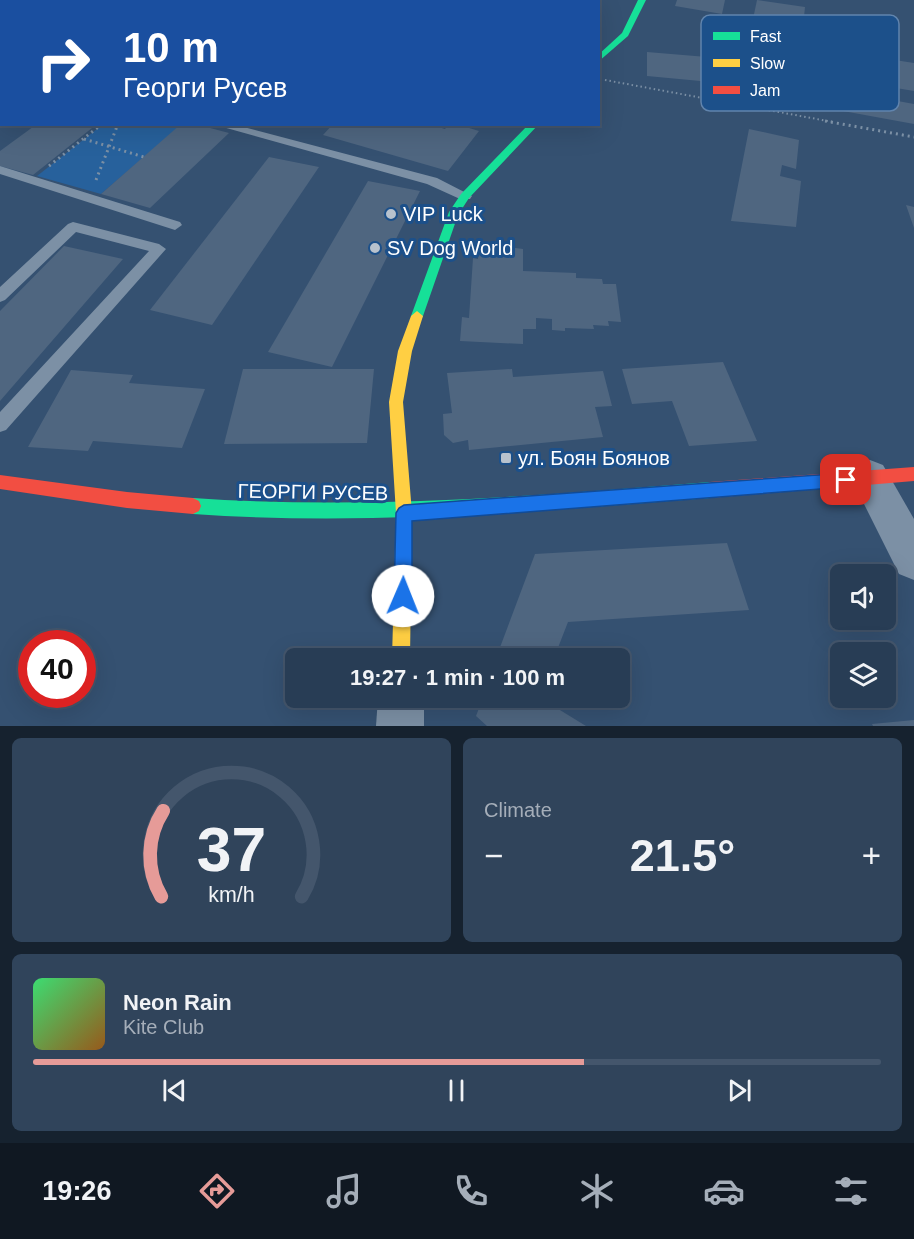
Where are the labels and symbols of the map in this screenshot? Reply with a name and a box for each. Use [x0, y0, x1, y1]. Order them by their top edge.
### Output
legend [701, 15, 899, 111]
text: Fast [750, 28, 782, 45]
text: Slow [750, 55, 785, 72]
text: Jam [750, 82, 780, 99]
place label: VIP Luck [403, 203, 484, 225]
marker: VIP Luck [384, 207, 398, 221]
place label: SV Dog World [387, 237, 513, 259]
marker: SV Dog World [368, 241, 382, 255]
place label: ул. Боян Боянов [518, 447, 670, 469]
marker: ул. Боян Боянов [499, 451, 513, 465]
pin [820, 454, 871, 505]
street label: ГЕОРГИ РУСЕВ [238, 480, 388, 504]
position arrow [371, 564, 435, 628]
speed limit sign: 40 [18, 630, 96, 708]

